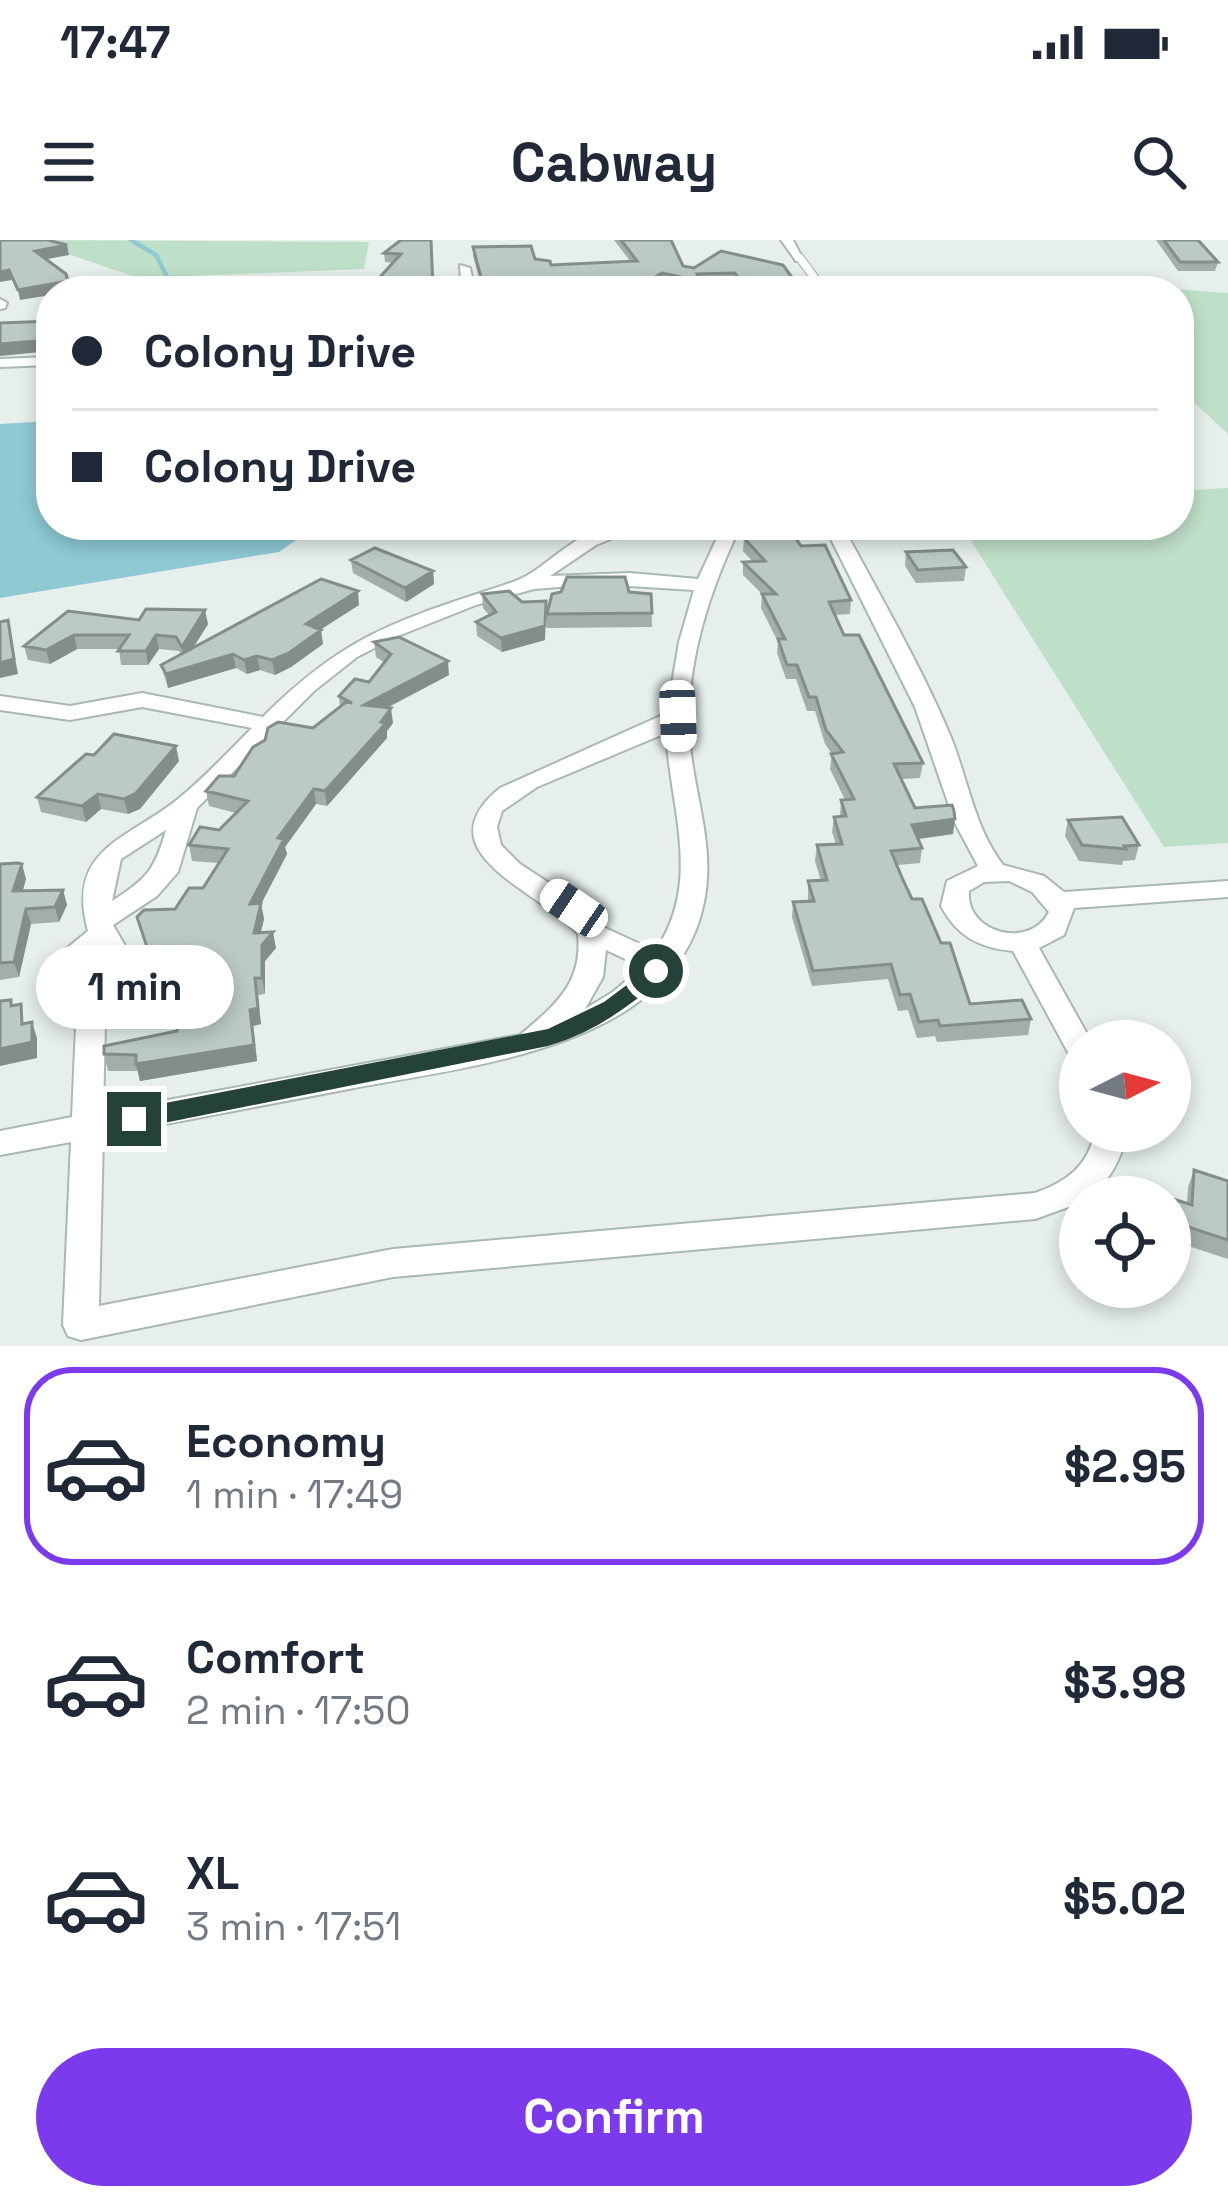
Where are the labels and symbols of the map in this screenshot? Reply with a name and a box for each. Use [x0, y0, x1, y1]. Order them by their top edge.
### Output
car [659, 679, 697, 753]
car [534, 873, 614, 943]
route start [629, 944, 683, 998]
callout: 1 min [35, 945, 233, 1029]
north arrow [1059, 1020, 1191, 1152]
route end [107, 1092, 161, 1146]

